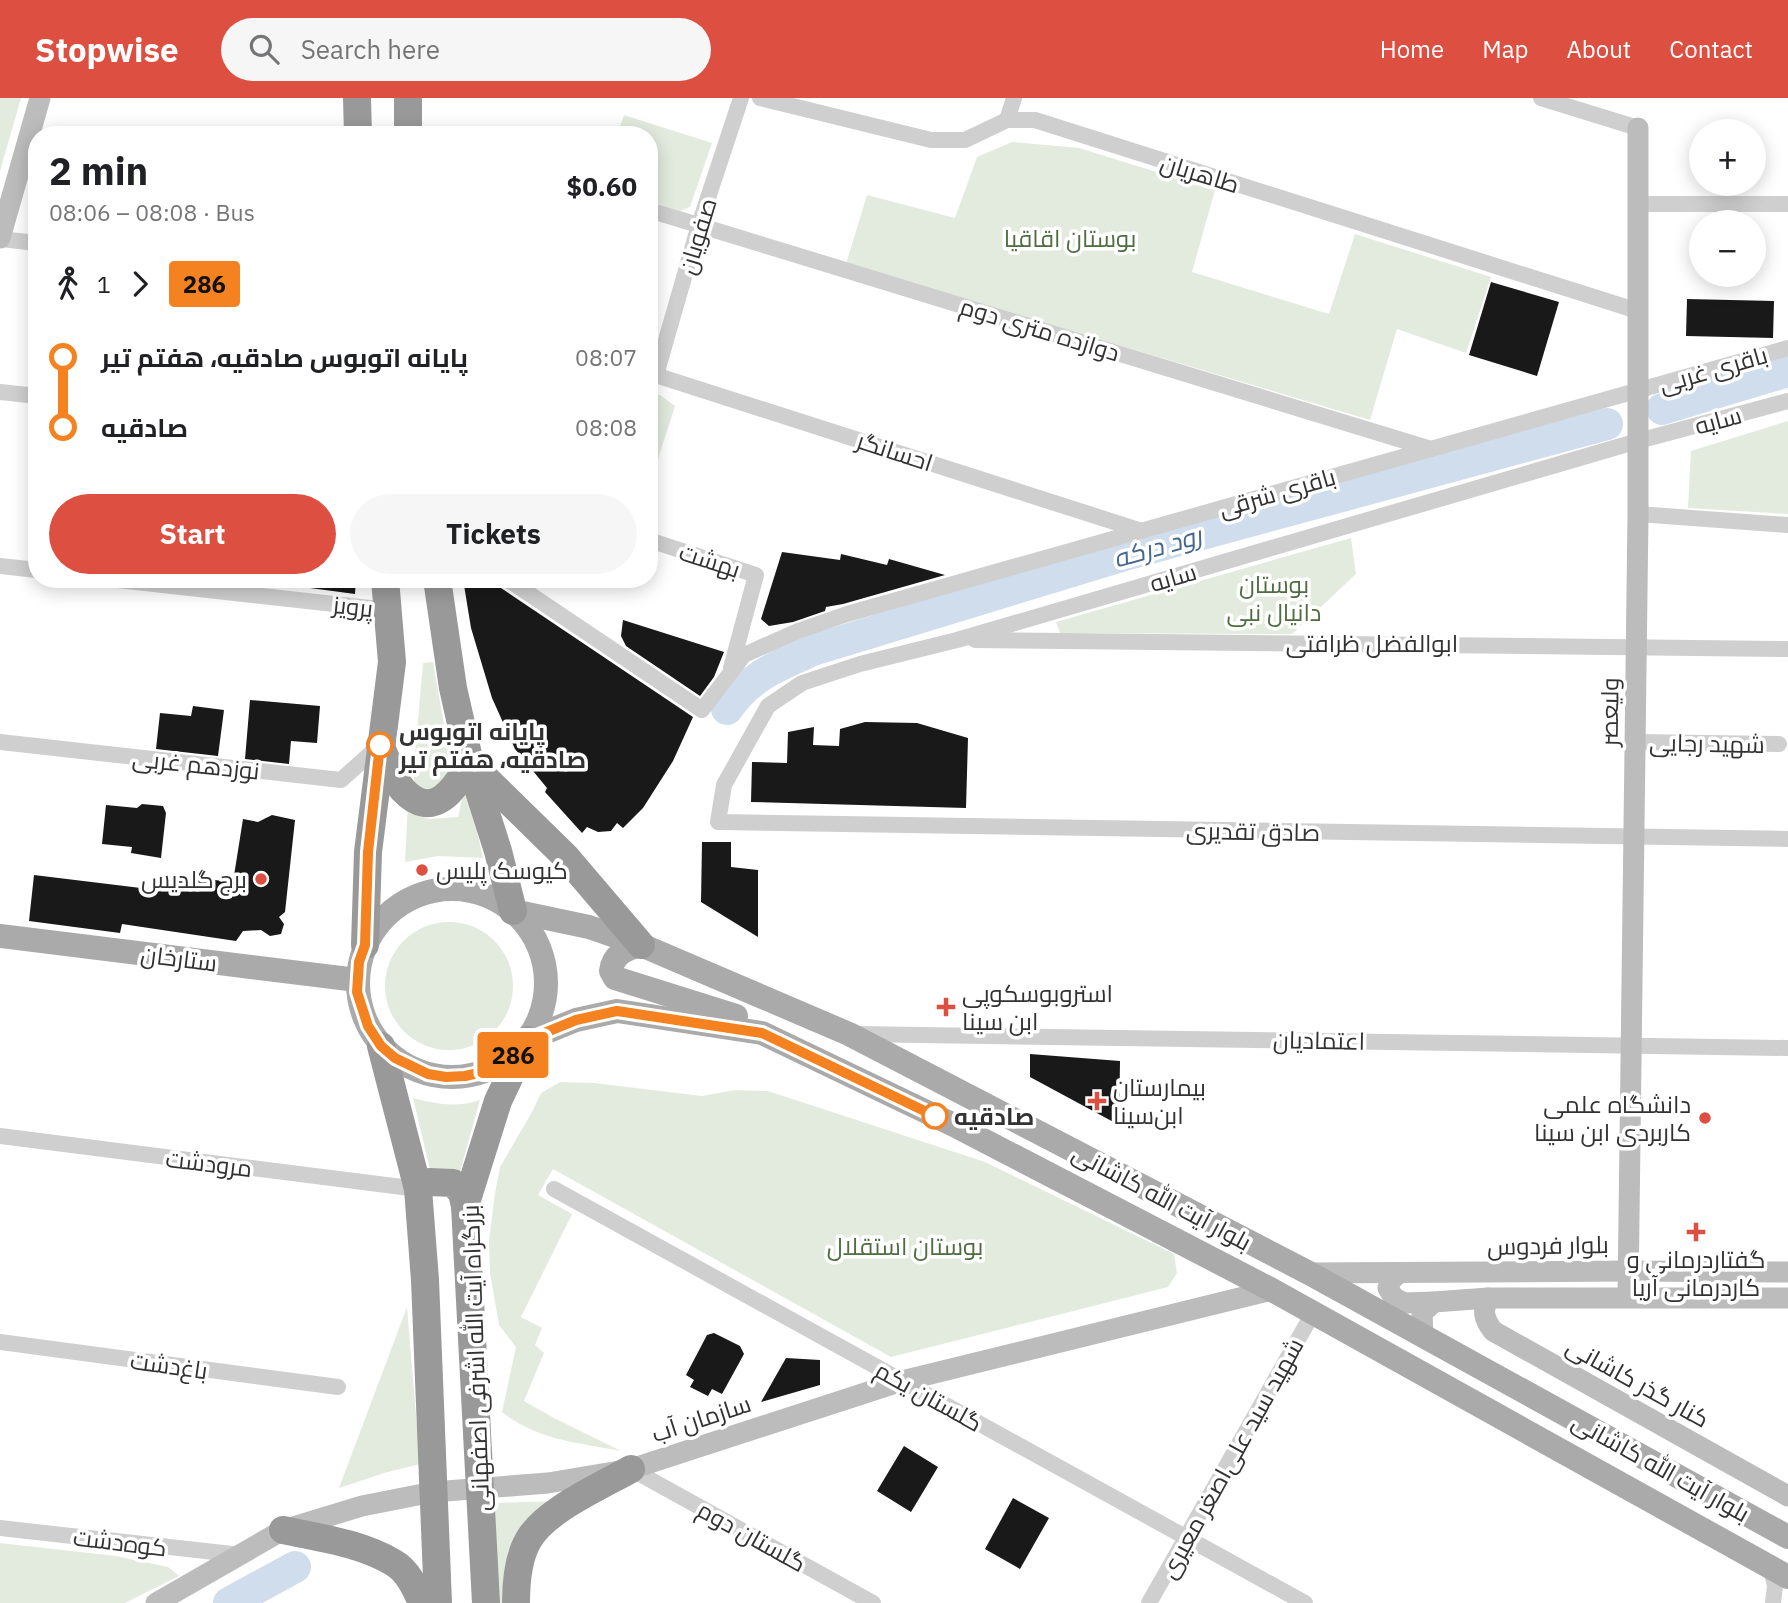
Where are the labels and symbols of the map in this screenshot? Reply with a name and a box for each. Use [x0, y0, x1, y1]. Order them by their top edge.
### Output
street label: طاهریان [1157, 146, 1243, 200]
street label: صفویان [670, 194, 724, 278]
park label: بوستان اقاقیا [1004, 222, 1136, 254]
street label: دوازده متری دوم [956, 290, 1124, 369]
street label: باقری غربی [1655, 338, 1771, 400]
street label: سایه [1691, 398, 1745, 442]
street label: احسانگر [851, 423, 937, 478]
street label: باقری شرقی [1215, 460, 1339, 524]
water label: رود درکه [1109, 517, 1207, 575]
street label: بهشت [675, 535, 745, 585]
street label: سایه [1146, 555, 1200, 599]
park label: بوستان دانیال نبی [1227, 568, 1321, 628]
street label: پرویز [329, 588, 375, 625]
street label: ابوالفضل ظرافتی [1286, 627, 1458, 659]
street label: ولیعصر [1592, 677, 1626, 749]
place label: پایانه اتوبوس صادقیه، هفتم تیر [398, 715, 586, 776]
street label: شهید رجایی [1649, 726, 1765, 760]
marker: پایانه اتوبوس صادقیه، هفتم تیر [367, 732, 393, 758]
street label: نوزدهم غربی [131, 741, 261, 788]
street label: صادق تقدیری [1186, 814, 1320, 848]
place label: کیوسک پلیس [436, 854, 568, 887]
marker: کیوسک پلیس [414, 862, 430, 878]
place label: برج گلدیس [141, 863, 247, 896]
marker: برج گلدیس [253, 871, 269, 887]
street label: ستارخان [139, 937, 219, 979]
place label: استروبوسکوپی ابن سینا [962, 977, 1113, 1037]
marker: استروبوسکوپی ابن سینا [936, 997, 956, 1017]
street label: اعتمادیان [1273, 1023, 1365, 1057]
line badge: 286 [473, 1032, 553, 1078]
place label: بیمارستان ابن‌سینا [1113, 1071, 1206, 1131]
place label: دانشگاه علمی کاربردی ابن سینا [1534, 1088, 1691, 1148]
marker: بیمارستان ابن‌سینا [1087, 1091, 1107, 1111]
place label: صادقیه [954, 1100, 1034, 1132]
marker: صادقیه [922, 1103, 948, 1129]
marker: دانشگاه علمی کاربردی ابن سینا [1697, 1110, 1713, 1126]
street label: بلوار آیت الله کاشانی [1067, 1136, 1257, 1258]
street label: مرودشت [164, 1142, 254, 1184]
street label: بزرگراه آیت الله اشرفی اصفهانی [454, 1204, 496, 1512]
marker: گفتاردرمانی و کاردرمانی آریا [1686, 1222, 1706, 1242]
street label: بلوار فردوس [1487, 1228, 1609, 1262]
park label: بوستان استقلال [827, 1230, 983, 1262]
place label: گفتاردرمانی و کاردرمانی آریا [1627, 1243, 1765, 1303]
street label: کنار گذر کاشانی [1561, 1330, 1715, 1434]
street label: شهید سید علی‌اصغر معیری [1152, 1332, 1310, 1584]
street label: باغ‌دشت [128, 1344, 210, 1387]
street label: گلستان یکم [869, 1353, 988, 1439]
street label: سازمان آب [647, 1387, 755, 1449]
street label: بلوار آیت الله کاشانی [1567, 1405, 1755, 1529]
street label: گلستان دوم [691, 1493, 812, 1580]
street label: کوه‌دشت [71, 1520, 169, 1564]

